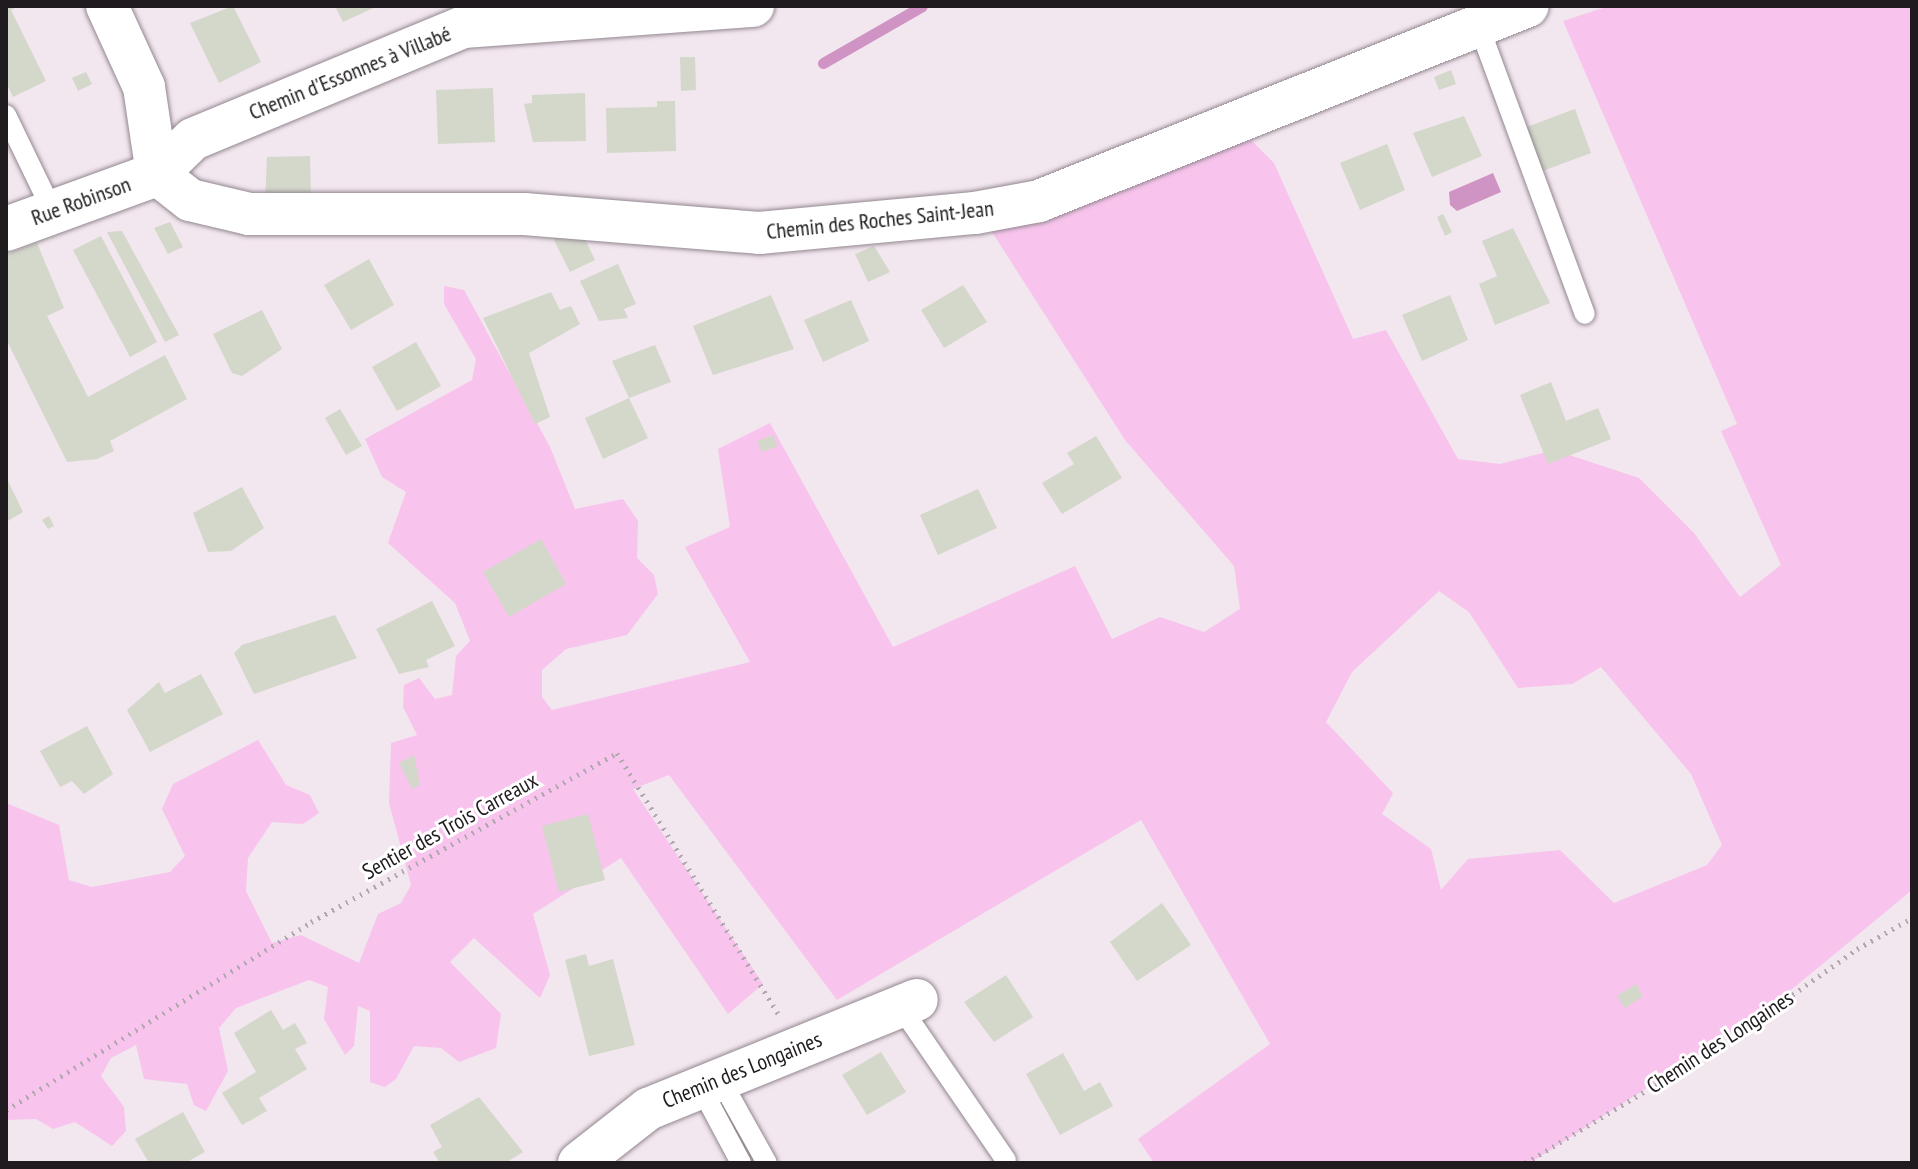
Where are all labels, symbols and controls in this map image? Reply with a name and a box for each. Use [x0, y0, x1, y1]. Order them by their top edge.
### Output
street label: Chemin d'Essonnes à Villabé [245, 20, 455, 126]
street label: Rue Robinson [28, 171, 134, 231]
street label: Chemin des Roches Saint-Jean [765, 195, 995, 245]
street label: Sentier des Trois Carreaux [357, 767, 543, 885]
street label: Chemin des Longaines [1642, 985, 1798, 1099]
street label: Chemin des Longaines [658, 1026, 826, 1114]

